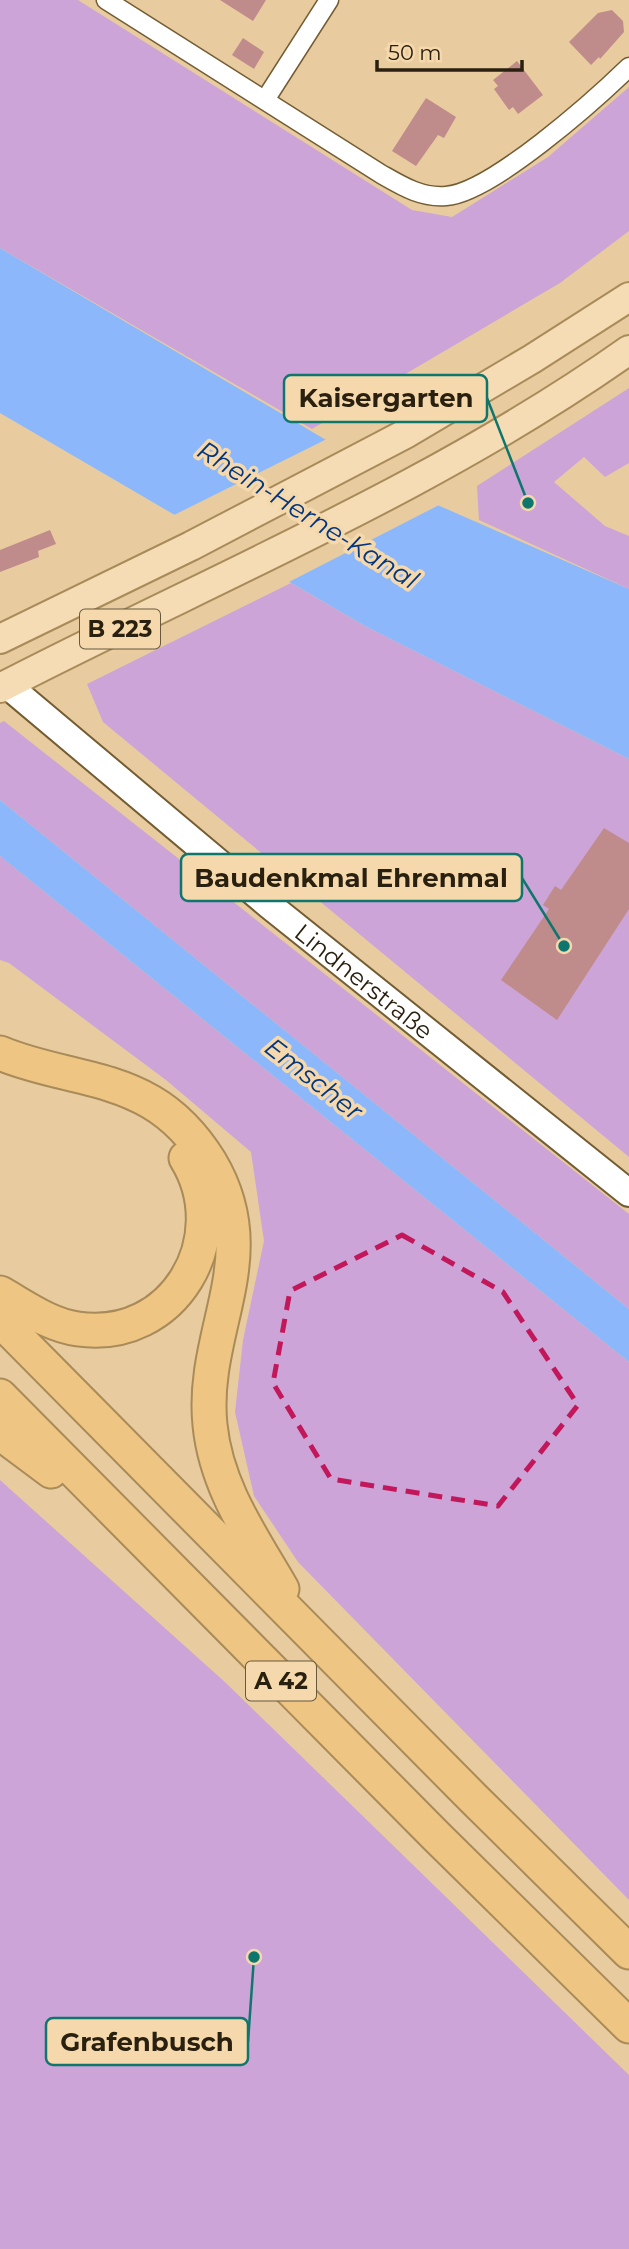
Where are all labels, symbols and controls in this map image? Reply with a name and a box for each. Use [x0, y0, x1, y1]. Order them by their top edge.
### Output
scale bar [377, 28, 522, 72]
text: 50 m [388, 40, 442, 65]
callout: Kaisergarten [284, 375, 487, 422]
text: Kaisergarten [298, 382, 474, 414]
water label: Rhein-Herne-Kanal [191, 434, 425, 596]
road number: B 223 [80, 610, 160, 649]
callout: Baudenkmal Ehrenmal [181, 854, 522, 901]
text: Baudenkmal Ehrenmal [194, 862, 508, 894]
street label: Lindnerstraße [289, 917, 439, 1045]
water label: Emscher [259, 1031, 370, 1128]
road number: A 42 [246, 1662, 316, 1700]
callout: Grafenbusch [46, 2018, 248, 2065]
text: Grafenbusch [60, 2026, 234, 2058]

